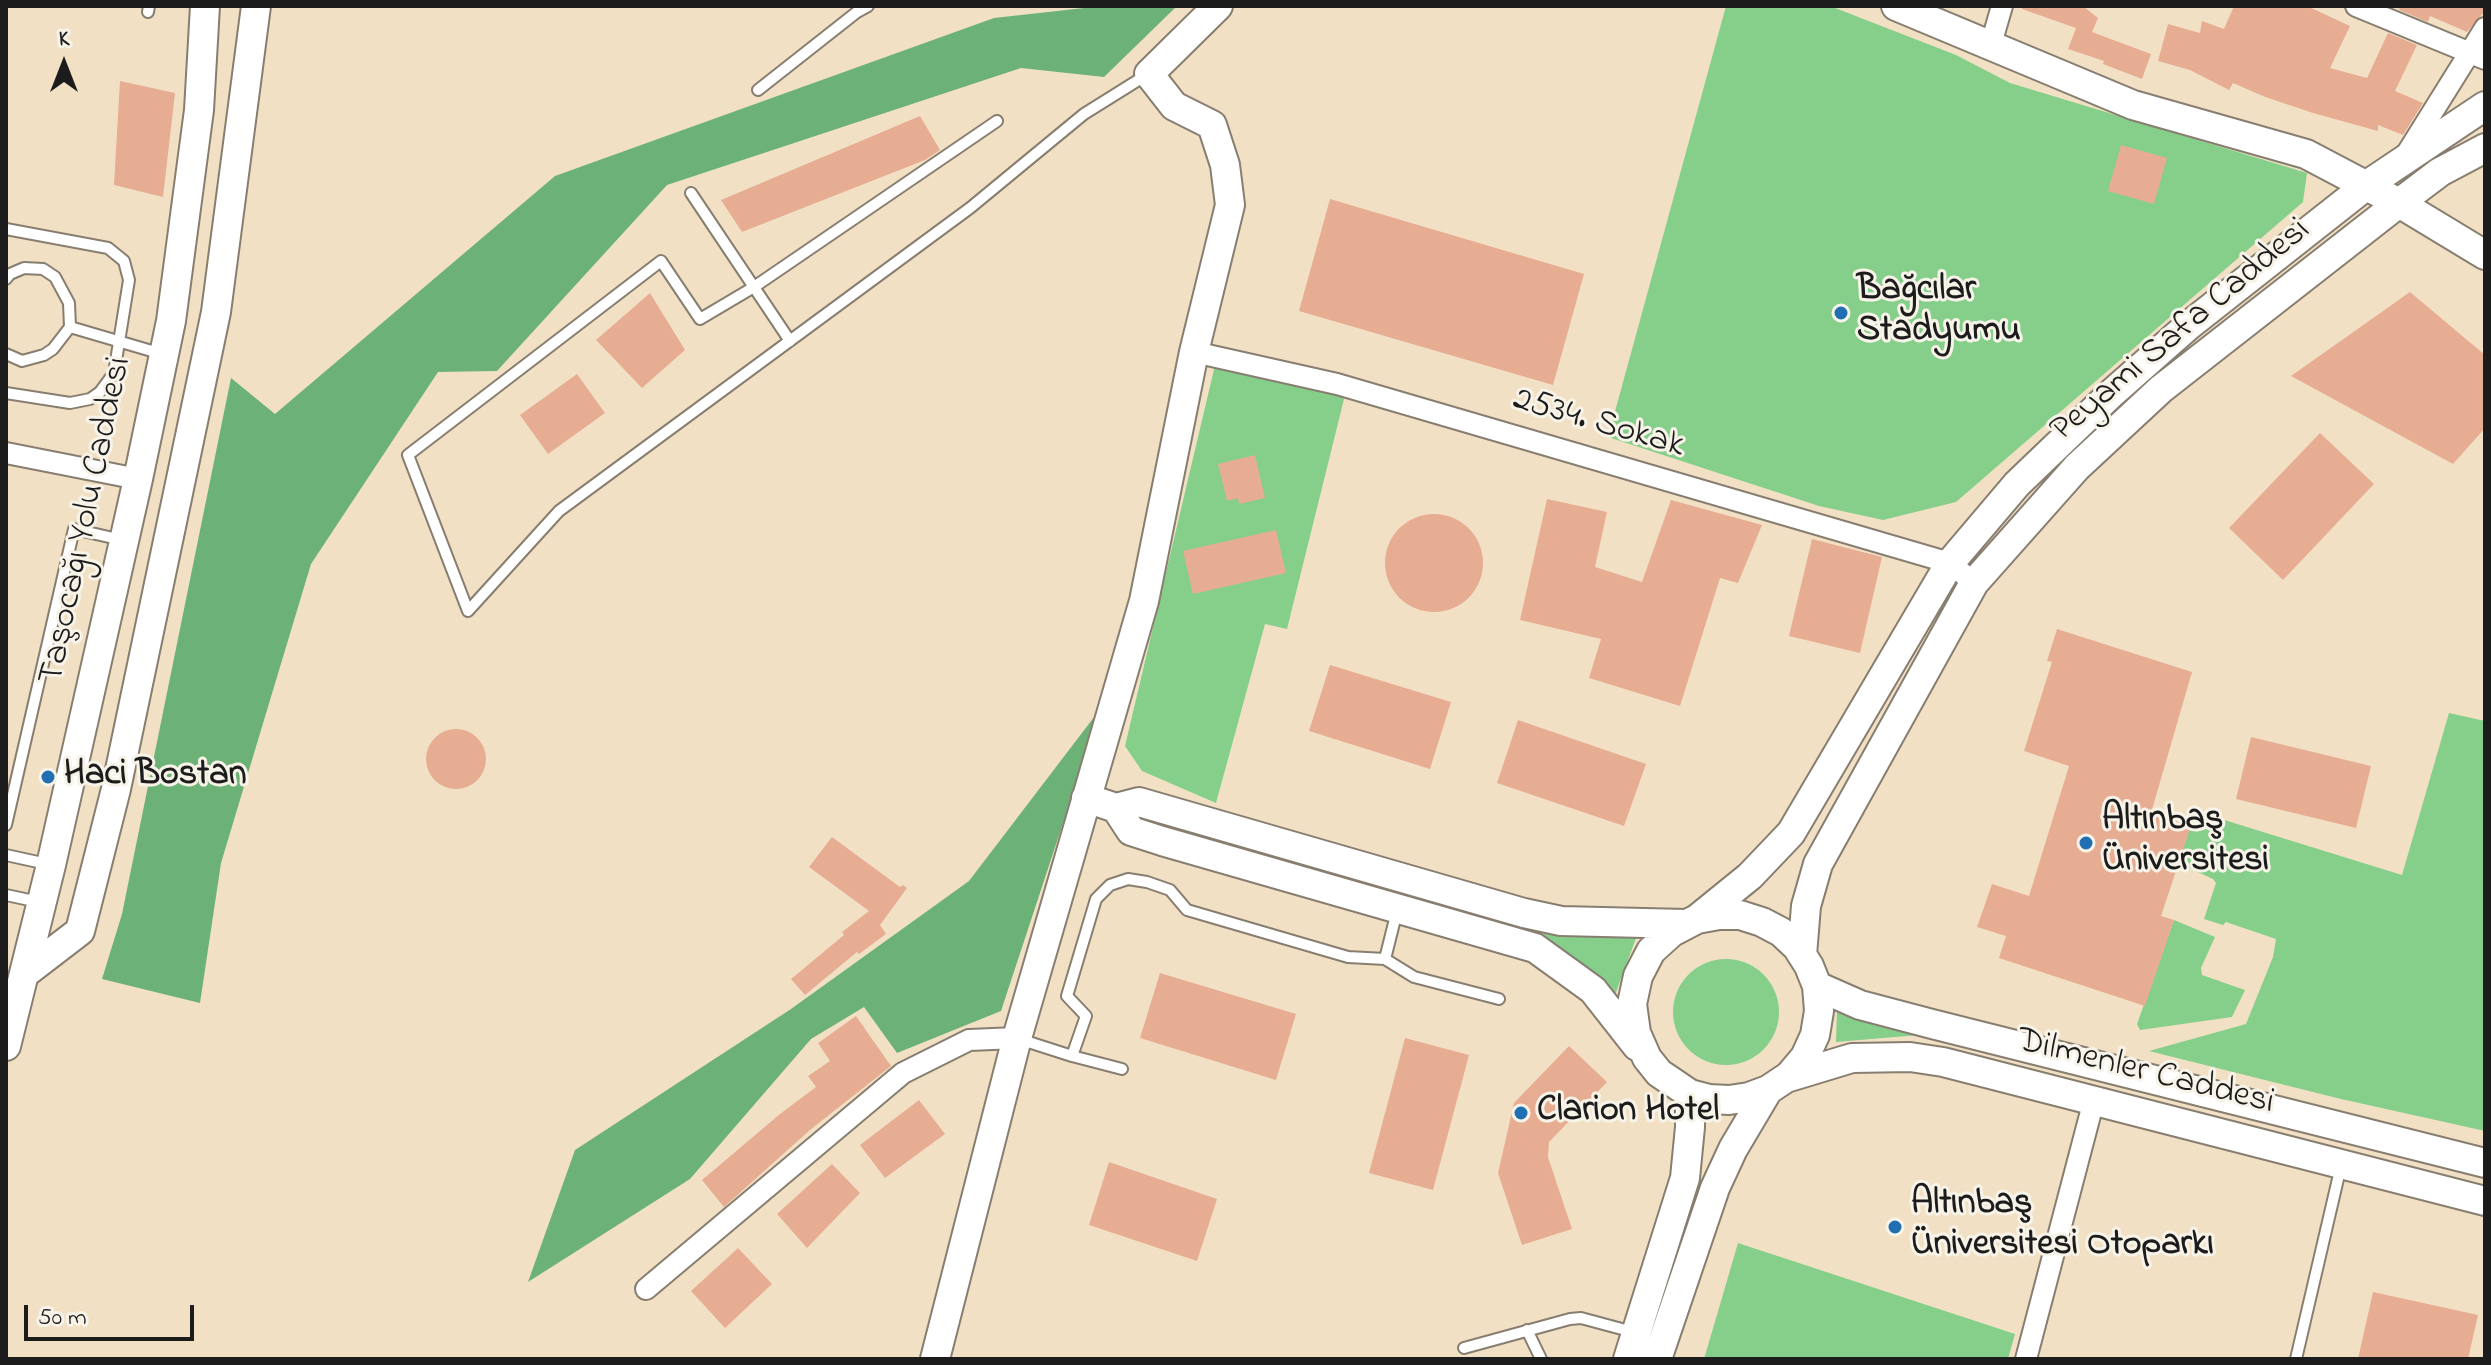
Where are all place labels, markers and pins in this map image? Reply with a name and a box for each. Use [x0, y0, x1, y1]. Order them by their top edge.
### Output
place label: Bağcılar Stadyumu [1857, 270, 2021, 355]
marker: Bağcılar Stadyumu [1832, 304, 1850, 322]
place label: Haci Bostan [64, 755, 246, 799]
marker: Haci Bostan [39, 768, 57, 786]
place label: Altınbaş Üniversitesi [2102, 800, 2269, 885]
marker: Altınbaş Üniversitesi [2077, 834, 2095, 852]
place label: Clarion Hotel [1537, 1091, 1719, 1135]
marker: Clarion Hotel [1512, 1104, 1530, 1122]
place label: Altınbaş Üniversitesi Otoparkı [1911, 1184, 2214, 1269]
marker: Altınbaş Üniversitesi Otoparkı [1886, 1218, 1904, 1236]

